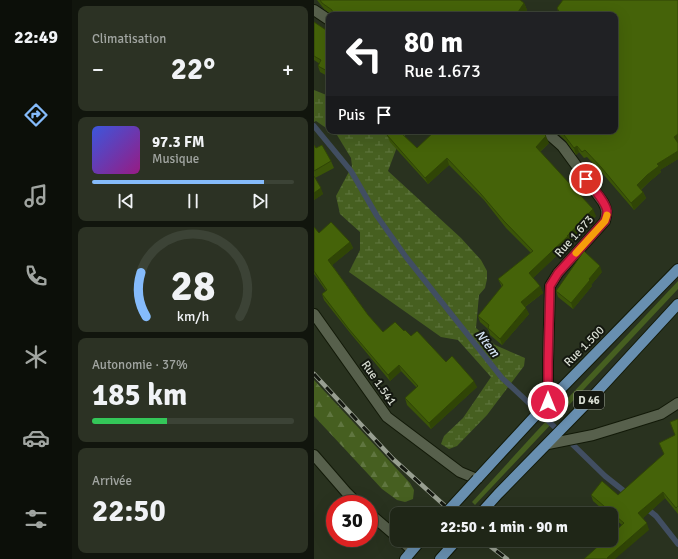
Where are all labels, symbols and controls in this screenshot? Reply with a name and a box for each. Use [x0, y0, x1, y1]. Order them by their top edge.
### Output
text: 22:49 [14, 26, 58, 48]
text: 80 m [404, 26, 463, 60]
icon: left [338, 28, 390, 80]
text: Climatisation [92, 31, 166, 47]
text: 22° [171, 51, 215, 88]
text: − [92, 56, 104, 83]
text: + [282, 56, 294, 83]
text: Rue 1.673 [404, 60, 481, 82]
icon: directions [22, 101, 50, 129]
icon: arrive [373, 104, 395, 126]
text: Puis [338, 106, 365, 124]
text: 97.3 FM [152, 133, 204, 151]
text: Musique [152, 151, 199, 167]
pin [569, 162, 603, 196]
icon: arrive [575, 168, 597, 190]
icon: music [22, 182, 50, 210]
icon: previous [115, 190, 137, 212]
icon: pause [182, 190, 204, 212]
icon: next [249, 190, 271, 212]
street label: Rue 1.673 [552, 212, 597, 260]
text: 28 [171, 261, 215, 312]
icon: phone [22, 262, 50, 290]
text: km/h [177, 308, 209, 325]
street label: Rue 1.500 [561, 323, 608, 370]
water label: Ntem [472, 327, 503, 361]
icon: climate [22, 343, 50, 371]
text: Autonomie · 37% [92, 357, 188, 373]
street label: Rue 1.541 [358, 358, 399, 409]
text: 185 km [92, 377, 187, 414]
position arrow [527, 381, 569, 423]
road number: D 46 [574, 391, 604, 409]
icon: car [22, 424, 50, 452]
text: Arrivée [92, 473, 132, 489]
text: 22:50 [92, 493, 166, 530]
speed limit sign: 30 [326, 495, 378, 547]
icon: filters [22, 505, 50, 533]
text: 22:50 · 1 min · 90 m [440, 518, 568, 536]

